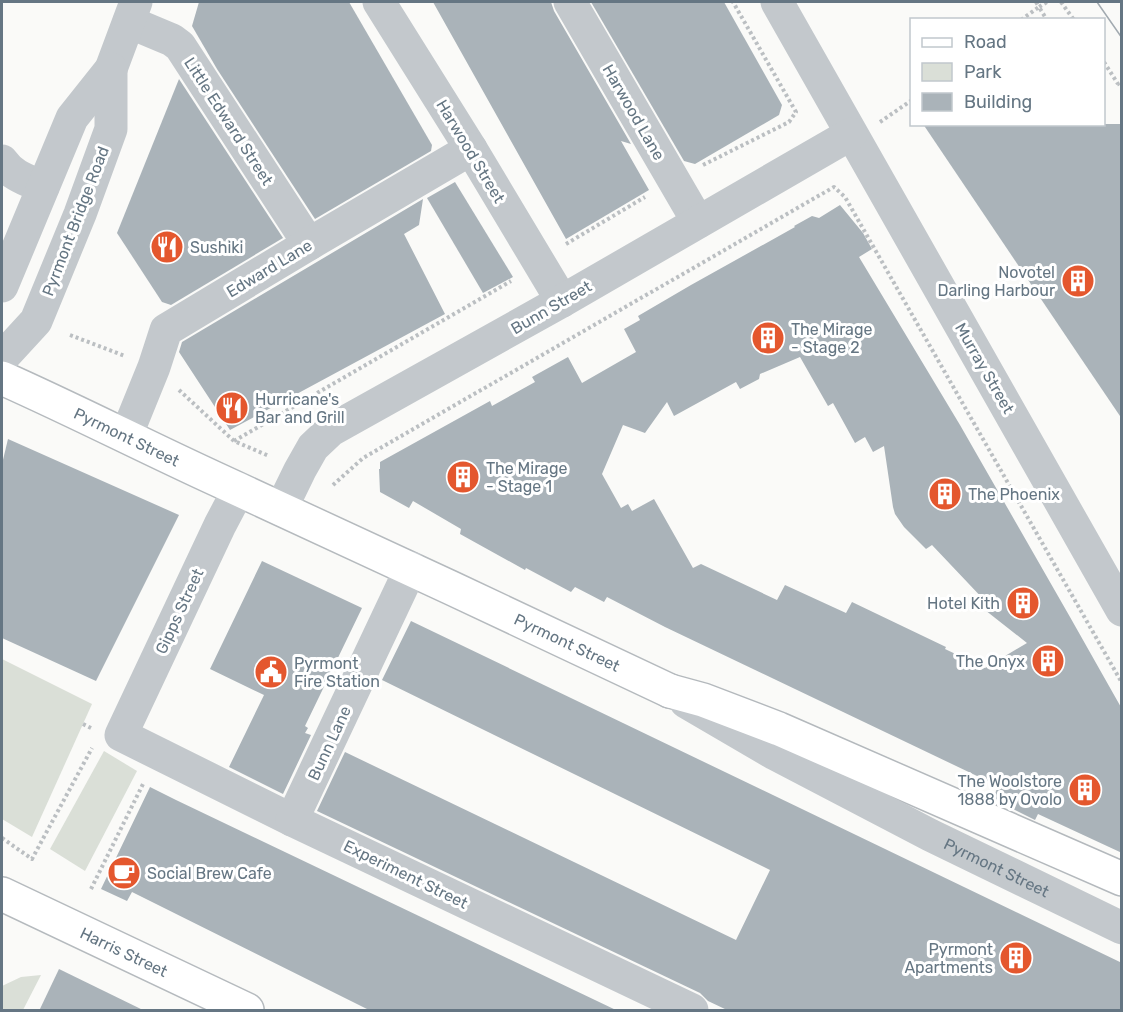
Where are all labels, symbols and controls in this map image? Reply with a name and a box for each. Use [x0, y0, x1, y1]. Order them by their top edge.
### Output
legend [910, 18, 1105, 126]
text: Road [964, 31, 1007, 53]
street label: Little Edward Street [180, 54, 277, 189]
street label: Harwood Lane [599, 61, 669, 163]
text: Park [964, 61, 1002, 83]
text: Building [964, 91, 1032, 113]
street label: Harwood Street [432, 96, 509, 206]
street label: Pyrmont Bridge Road [38, 144, 113, 299]
restaurant icon: Sushiki [149, 229, 185, 265]
street label: Edward Lane [223, 235, 315, 301]
place label: Sushiki [190, 238, 244, 257]
place label: Novotel Darling Harbour [937, 263, 1055, 300]
building icon: Novotel Darling Harbour [1060, 263, 1096, 299]
street label: Bunn Street [508, 277, 595, 338]
building icon: The Mirage - Stage 2 [750, 320, 786, 356]
place label: The Mirage - Stage 2 [791, 320, 872, 357]
street label: Murray Street [951, 320, 1018, 417]
restaurant icon: Hurricane's Bar and Grill [214, 390, 250, 426]
place label: Hurricane's Bar and Grill [255, 390, 345, 427]
street label: Pyrmont Street [71, 404, 182, 471]
building icon: The Mirage - Stage 1 [445, 459, 481, 495]
place label: The Mirage - Stage 1 [486, 459, 567, 496]
building icon: The Phoenix [927, 476, 963, 512]
place label: The Phoenix [968, 485, 1060, 504]
street label: Gipps Street [151, 565, 208, 657]
building icon: Hotel Kith [1005, 585, 1041, 621]
place label: Hotel Kith [927, 594, 1000, 613]
street label: Pyrmont Street [511, 610, 623, 676]
building icon: The Onyx [1030, 643, 1066, 679]
place label: The Onyx [956, 652, 1025, 671]
public building icon: Pyrmont Fire Station [253, 654, 289, 690]
place label: Pyrmont Fire Station [294, 654, 380, 691]
street label: Bunn Lane [304, 703, 355, 784]
place label: The Woolstore 1888 by Ovolo [957, 772, 1062, 809]
building icon: The Woolstore 1888 by Ovolo [1067, 772, 1103, 808]
street label: Pyrmont Street [941, 834, 1052, 901]
street label: Experiment Street [341, 836, 471, 913]
cafe icon: Social Brew Cafe [106, 855, 142, 891]
place label: Social Brew Cafe [147, 864, 272, 883]
street label: Harris Street [77, 923, 171, 981]
place label: Pyrmont Apartments [904, 940, 993, 977]
building icon: Pyrmont Apartments [998, 940, 1034, 976]

